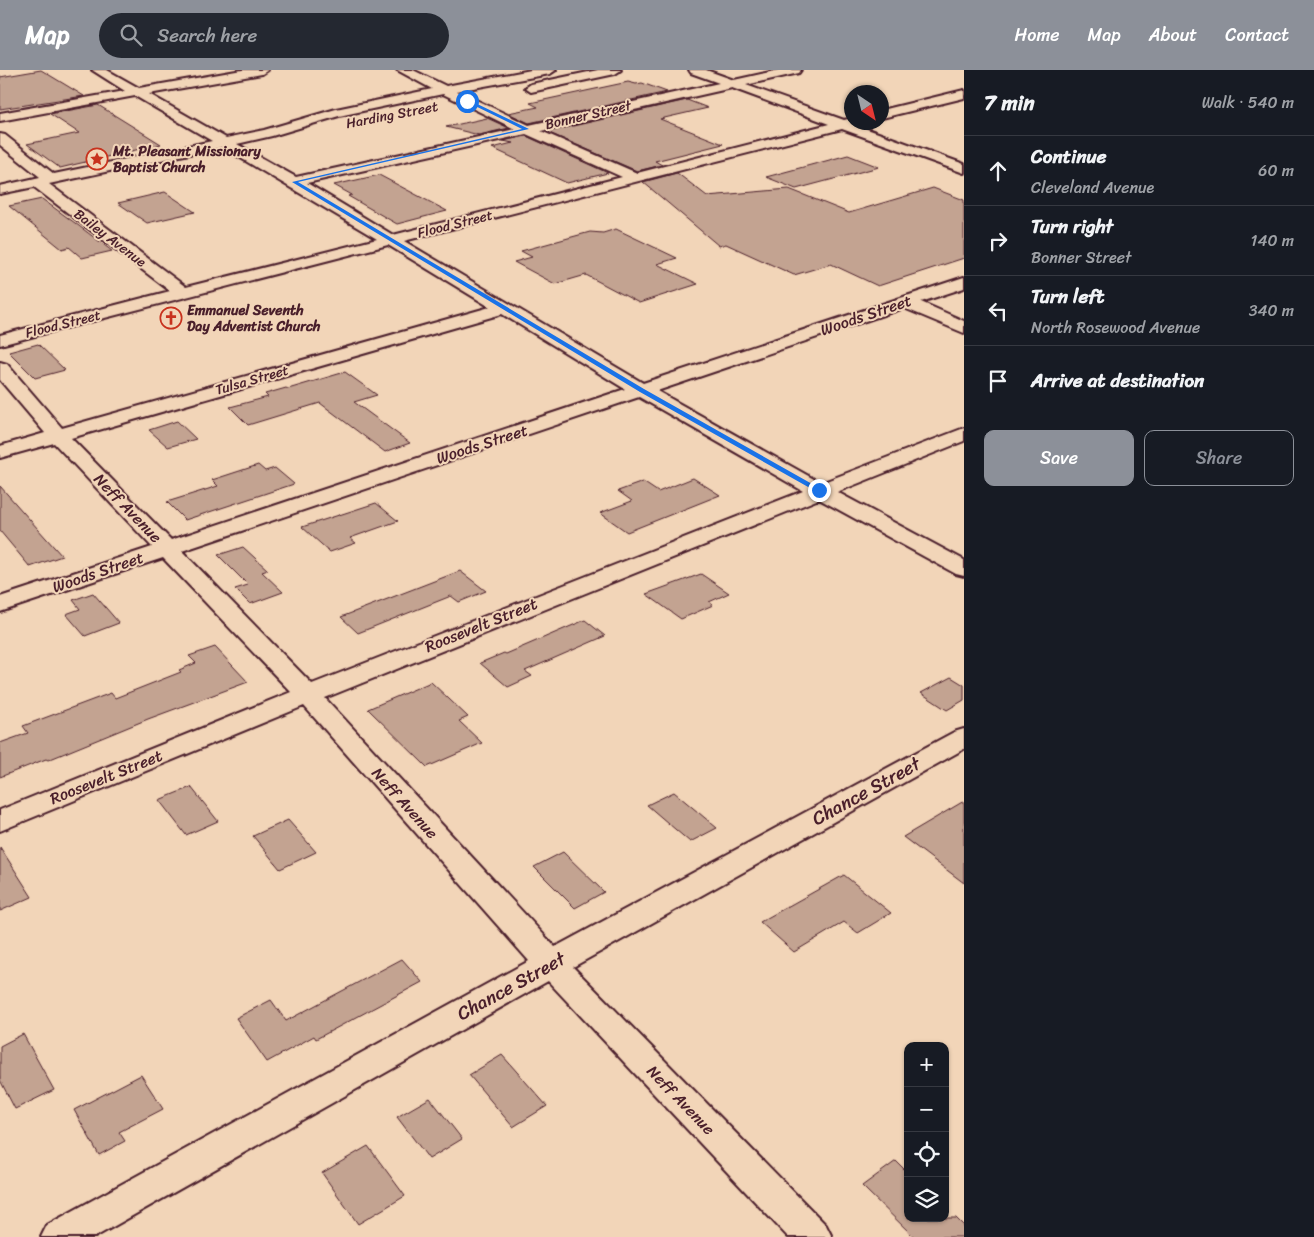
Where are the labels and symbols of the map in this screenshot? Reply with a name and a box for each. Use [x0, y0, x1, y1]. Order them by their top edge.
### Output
north arrow [844, 85, 889, 130]
route start [456, 90, 479, 113]
street label: Bonner Street [542, 93, 635, 137]
street label: Harding Street [344, 94, 440, 136]
place label: Mt. Pleasant Missionary Baptist Church [112, 139, 261, 180]
place icon: Mt. Pleasant Missionary Baptist Church [85, 147, 109, 171]
street label: Bailey Avenue [68, 202, 152, 274]
street label: Flood Street [415, 203, 495, 245]
street label: Woods Street [816, 286, 916, 344]
place label: Emmanuel Seventh Day Adventist Church [187, 298, 321, 339]
street label: Flood Street [23, 303, 103, 345]
church icon: Emmanuel Seventh Day Adventist Church [159, 306, 183, 330]
street label: Tulsa Street [212, 358, 292, 402]
street label: Woods Street [432, 416, 532, 472]
street label: Neff Avenue [87, 466, 169, 550]
route end [808, 479, 831, 502]
street label: Woods Street [48, 543, 148, 601]
street label: Roosevelt Street [420, 589, 542, 661]
street label: Roosevelt Street [45, 741, 167, 813]
street label: Chance Street [805, 747, 928, 835]
street label: Neff Avenue [364, 760, 446, 846]
street label: Chance Street [450, 942, 573, 1030]
street label: Neff Avenue [640, 1058, 722, 1142]

